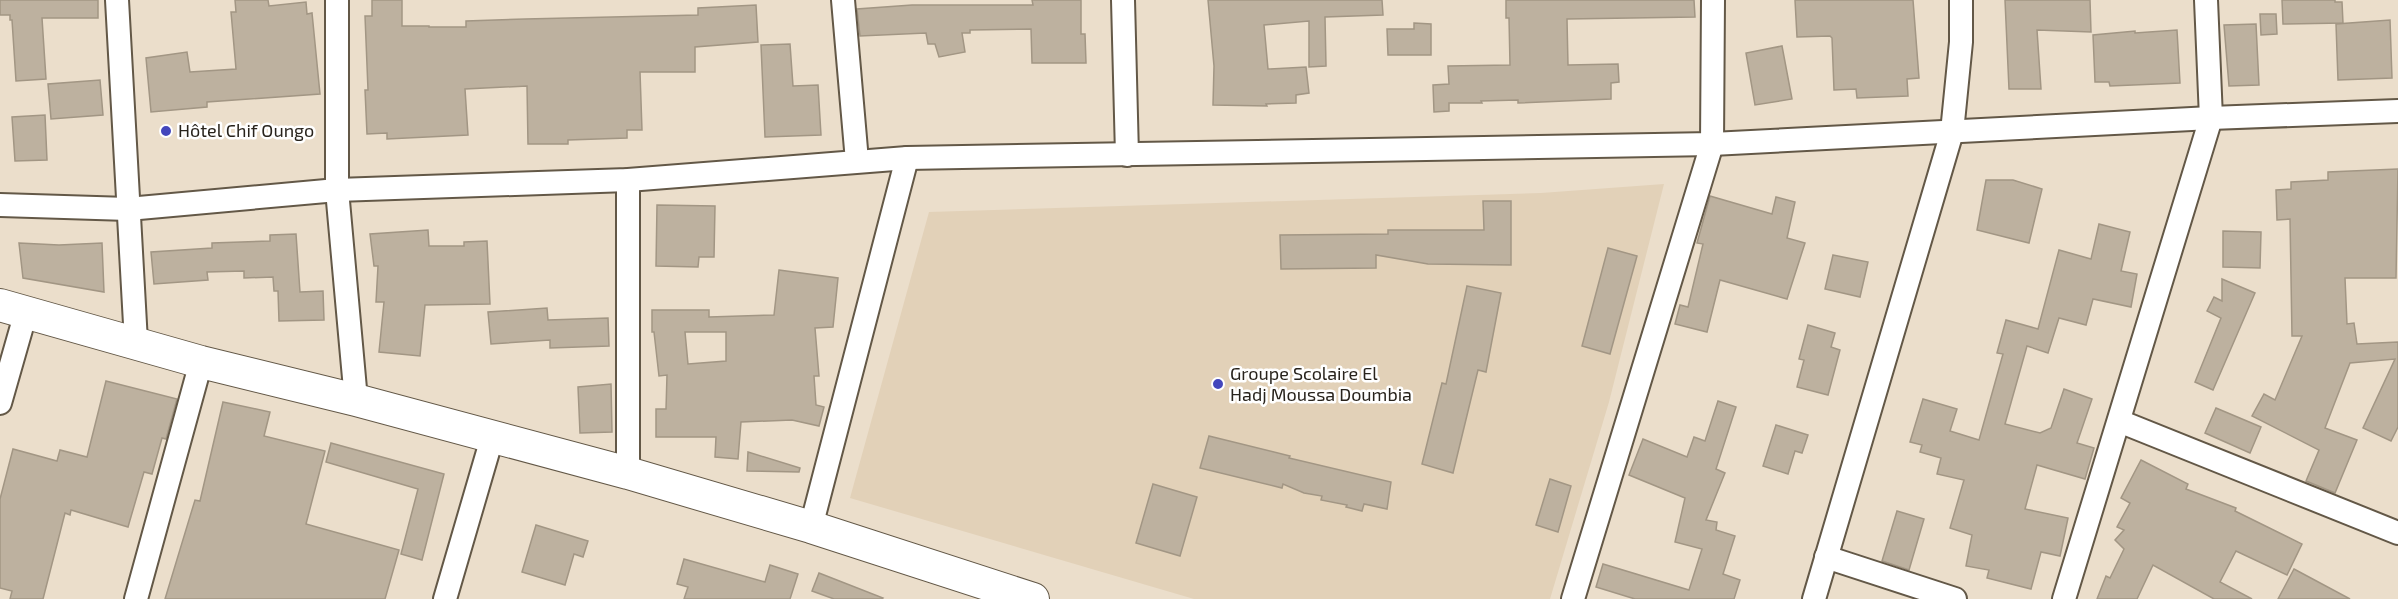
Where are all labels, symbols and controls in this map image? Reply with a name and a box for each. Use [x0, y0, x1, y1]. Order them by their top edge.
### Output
place label: Hôtel Chif Oungo [178, 119, 314, 141]
marker: Hôtel Chif Oungo [159, 124, 173, 138]
place label: Groupe Scolaire El Hadj Moussa Doumbia [1230, 362, 1412, 405]
marker: Groupe Scolaire El Hadj Moussa Doumbia [1211, 377, 1225, 391]

